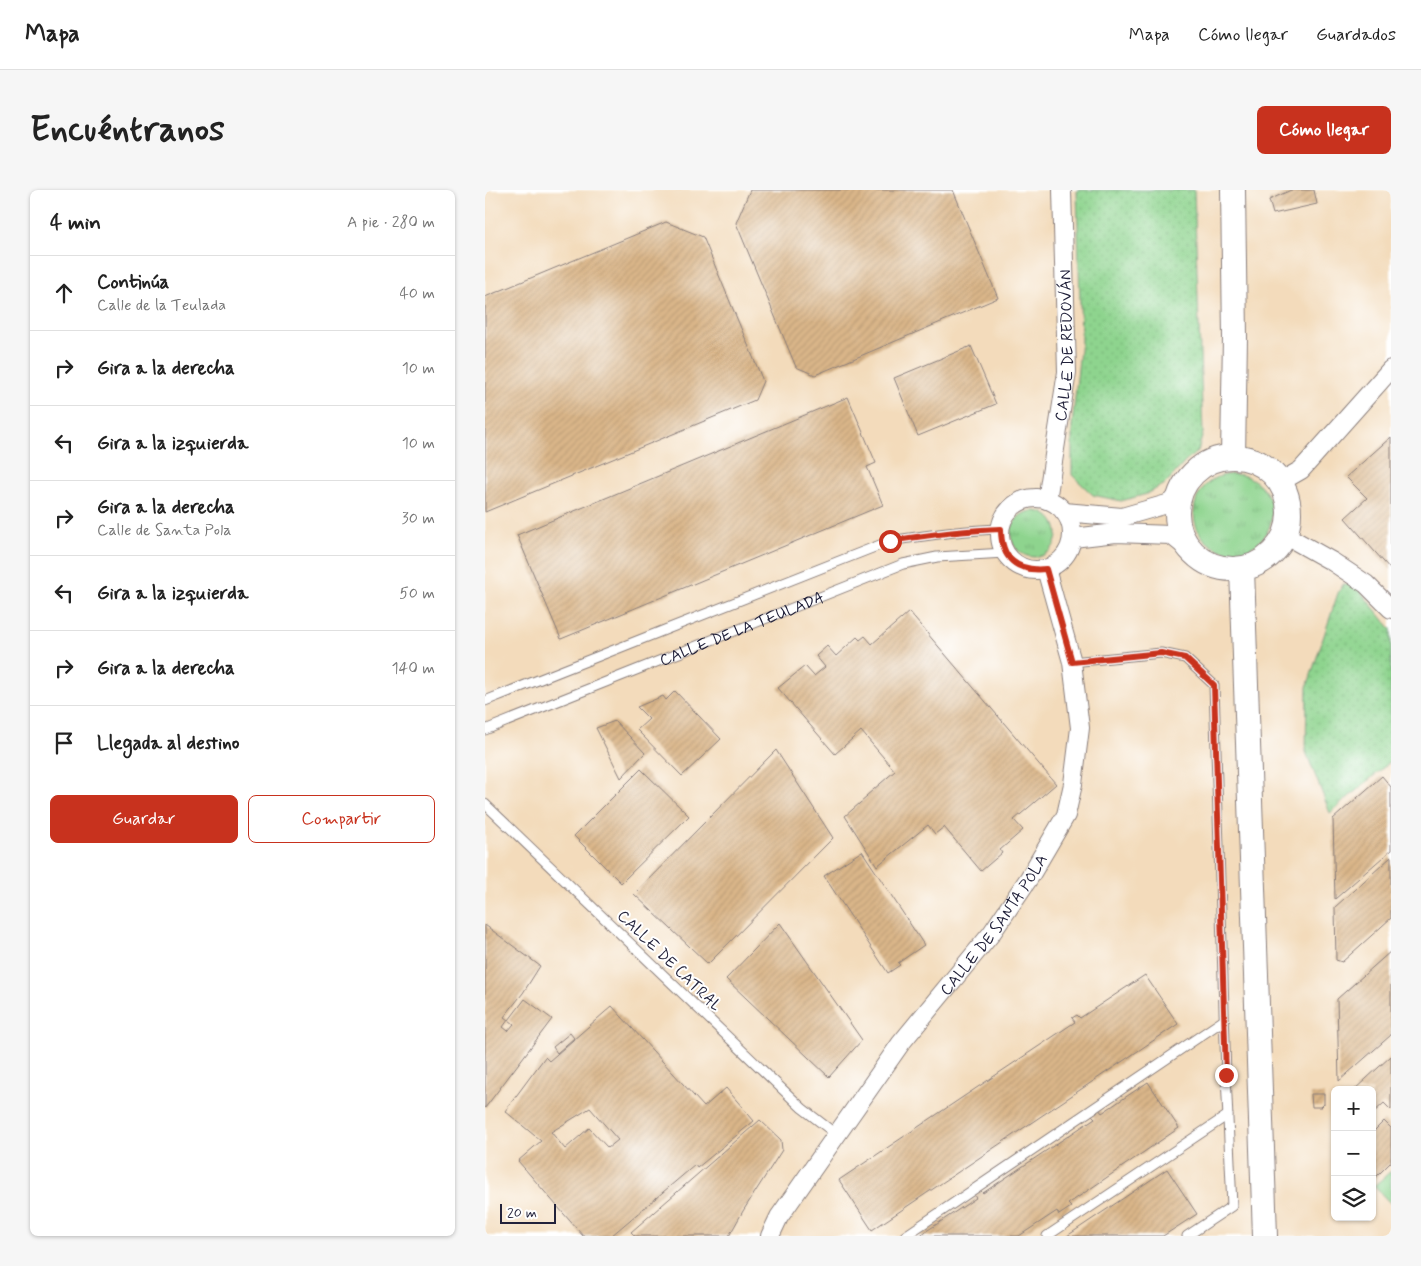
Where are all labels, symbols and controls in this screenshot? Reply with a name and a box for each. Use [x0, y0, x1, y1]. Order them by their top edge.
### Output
text: Mapa [25, 19, 80, 50]
text: Mapa [1129, 23, 1170, 47]
text: Cómo llegar [1198, 23, 1288, 47]
text: Guardados [1316, 23, 1396, 47]
button: Cómo llegar [1257, 106, 1391, 154]
text: Encuéntranos [30, 107, 225, 153]
text: 4 min [50, 209, 101, 237]
text: A pie · 280 m [347, 212, 435, 233]
street label: CALLE DE REDOVÁN [1050, 269, 1079, 423]
text: Continúa [97, 270, 169, 295]
icon: ahead [50, 279, 78, 307]
text: 40 m [399, 283, 435, 304]
text: Calle de la Teulada [97, 295, 226, 316]
icon: right [50, 354, 78, 382]
text: Gira a la derecha [97, 356, 235, 381]
text: 10 m [402, 358, 435, 379]
icon: left [50, 429, 78, 457]
text: Gira a la izquierda [97, 431, 248, 456]
text: 10 m [402, 433, 435, 454]
text: Gira a la derecha [97, 495, 235, 520]
icon: right [50, 504, 78, 532]
text: 30 m [402, 508, 435, 529]
text: Calle de Santa Pola [97, 520, 231, 541]
route start [879, 530, 902, 553]
icon: left [50, 579, 78, 607]
text: Gira a la izquierda [97, 581, 248, 606]
text: 50 m [399, 583, 435, 604]
street label: CALLE DE LA TEULADA [657, 587, 827, 672]
icon: right [50, 654, 78, 682]
text: Gira a la derecha [97, 656, 235, 681]
text: 140 m [391, 658, 435, 679]
icon: arrive [50, 729, 78, 757]
text: Llegada al destino [97, 731, 239, 756]
button: Guardar [50, 795, 238, 843]
button: Compartir [248, 795, 435, 843]
street label: CALLE DE SANTA POLA [936, 851, 1053, 1000]
street label: CALLE DE CATRAL [612, 906, 726, 1016]
route end [1215, 1064, 1238, 1087]
map controls [1331, 1086, 1376, 1221]
button: + [1331, 1086, 1376, 1131]
button: − [1331, 1131, 1376, 1176]
button: layers [1331, 1176, 1376, 1221]
scale bar [500, 1201, 556, 1224]
text: 20 m [507, 1204, 537, 1222]

